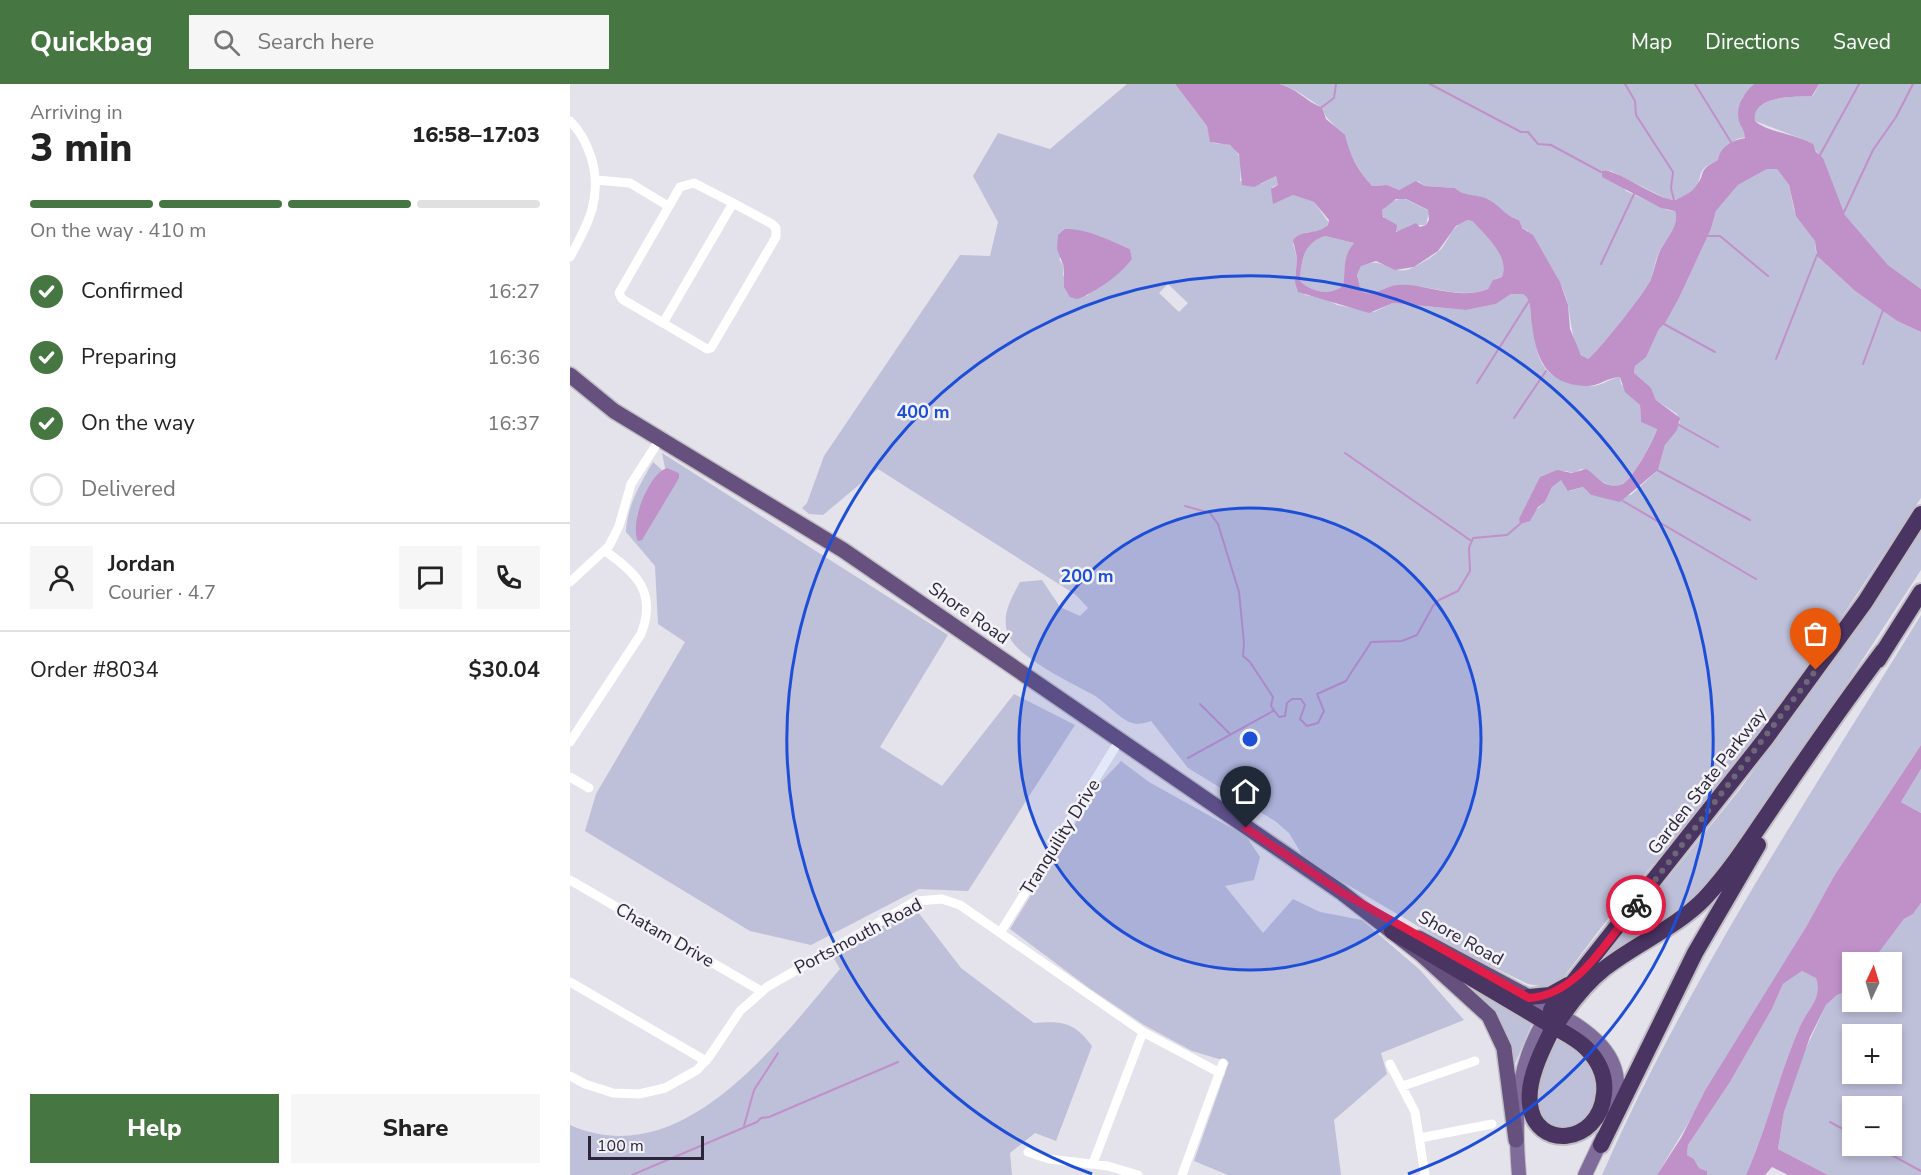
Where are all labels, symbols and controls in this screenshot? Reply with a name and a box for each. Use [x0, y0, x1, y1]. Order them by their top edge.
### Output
search box [189, 15, 609, 69]
text: Quickbag [30, 23, 153, 61]
icon: search [210, 26, 243, 59]
text: Search here [258, 27, 374, 57]
text: Map [1631, 28, 1672, 56]
text: Directions [1705, 28, 1800, 56]
text: Saved [1833, 28, 1891, 56]
text: Arriving in [30, 99, 123, 126]
text: 16:58–17:03 [412, 120, 540, 150]
text: 3 min [30, 122, 133, 175]
text: On the way · 410 m [30, 217, 206, 244]
icon: check [30, 275, 63, 308]
text: Confirmed [81, 276, 183, 306]
text: 16:27 [487, 278, 540, 305]
icon: check [30, 341, 63, 374]
text: Preparing [81, 342, 177, 372]
text: 16:36 [487, 344, 540, 371]
text: 400 m [896, 400, 950, 424]
icon: check [30, 407, 63, 440]
text: On the way [81, 408, 195, 438]
text: 16:37 [487, 410, 540, 437]
text: Delivered [81, 474, 176, 504]
button: person [30, 546, 93, 609]
button: chat [399, 546, 462, 609]
button: phone [477, 546, 540, 609]
text: Jordan [108, 549, 175, 579]
text: 200 m [1060, 564, 1114, 588]
street label: Shore Road [924, 576, 1014, 650]
text: Courier · 4.7 [108, 579, 216, 606]
pin [1790, 608, 1841, 670]
icon: bag [1799, 617, 1832, 650]
text: Order #8034 [30, 655, 159, 685]
text: $30.04 [469, 655, 540, 685]
street label: Garden State Parkway [1642, 702, 1772, 859]
centre of rings [1240, 729, 1260, 749]
pin [1220, 766, 1271, 828]
street label: Tranquility Drive [1015, 774, 1105, 900]
icon: home [1229, 775, 1262, 808]
courier [1606, 875, 1666, 935]
icon: bike [1620, 889, 1653, 922]
street label: Portsmouth Road [790, 892, 926, 980]
street label: Chatam Drive [611, 897, 719, 973]
street label: Shore Road [1414, 905, 1508, 971]
north arrow [1842, 952, 1902, 1012]
map controls [1842, 952, 1902, 1156]
button: + [1842, 1024, 1902, 1084]
button: Help [30, 1094, 279, 1163]
button: Share [291, 1094, 540, 1163]
button: − [1842, 1096, 1902, 1156]
scale bar [588, 1133, 704, 1160]
text: 100 m [597, 1135, 644, 1157]

